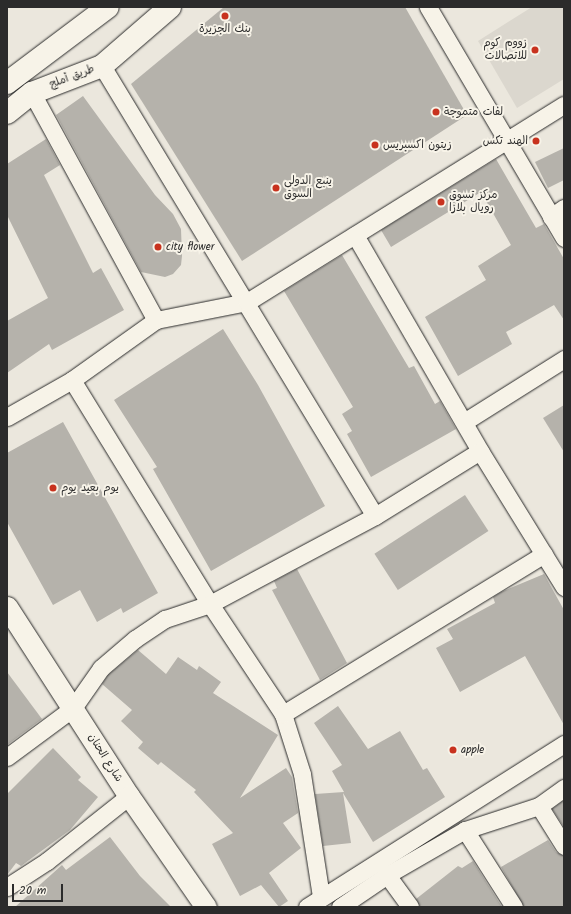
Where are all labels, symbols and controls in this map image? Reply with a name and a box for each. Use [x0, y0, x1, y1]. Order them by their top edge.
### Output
marker: بنك الجزيرة [220, 11, 230, 21]
place label: بنك الجزيرة [199, 22, 251, 36]
place label: زووم كوم للاتصالات [483, 37, 527, 63]
marker: زووم كوم للاتصالات [530, 45, 540, 55]
street label: طريق أملج [48, 62, 96, 92]
place label: لفات متموجة [444, 105, 503, 119]
marker: لفات متموجة [431, 107, 441, 117]
place label: الهند تكس [483, 134, 528, 148]
marker: الهند تكس [531, 136, 541, 146]
place label: زيتون اكسبريس [383, 138, 452, 152]
marker: زيتون اكسبريس [370, 140, 380, 150]
place label: ينبع الدولى السوق [284, 175, 332, 201]
marker: ينبع الدولى السوق [271, 183, 281, 193]
place label: مركز تسوق رويال بلازا [449, 189, 497, 215]
marker: مركز تسوق رويال بلازا [436, 197, 446, 207]
place label: city flower [166, 240, 214, 254]
marker: city flower [153, 242, 163, 252]
place label: يوم بعيد يوم [61, 481, 119, 495]
marker: يوم بعيد يوم [48, 483, 58, 493]
street label: شارع الحنان [85, 731, 125, 785]
place label: apple [461, 743, 484, 757]
marker: apple [448, 745, 458, 755]
scale bar [14, 876, 65, 902]
text: 20 m [19, 881, 46, 900]

